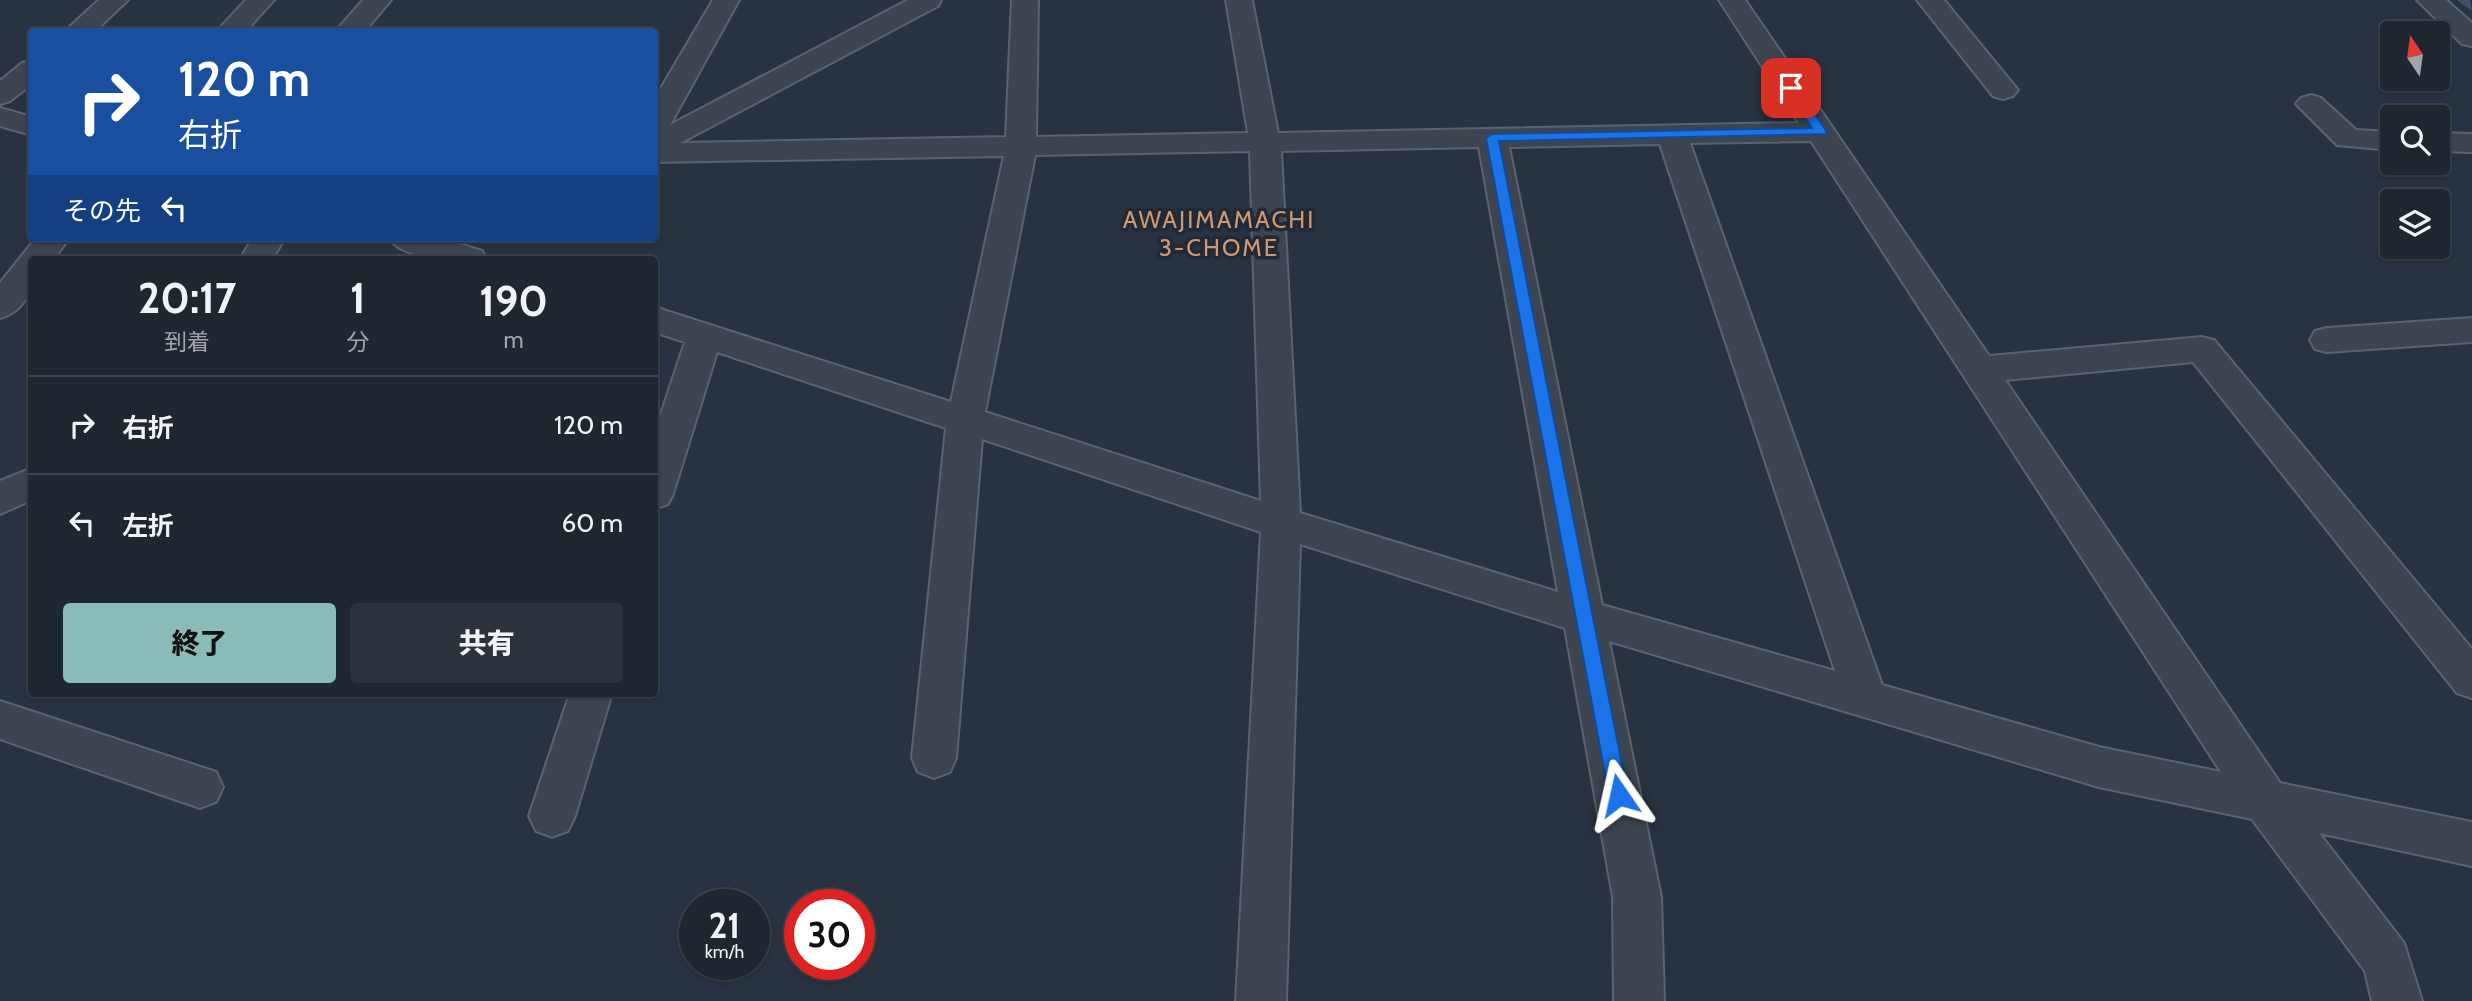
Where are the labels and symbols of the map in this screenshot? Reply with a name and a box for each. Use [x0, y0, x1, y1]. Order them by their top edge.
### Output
north arrow [2380, 21, 2450, 91]
pin [1761, 58, 1821, 118]
district label: AWAJIMAMACHI 3-CHOME [1123, 205, 1315, 262]
position arrow [1582, 758, 1656, 832]
speed limit sign: 30 [784, 889, 875, 980]

